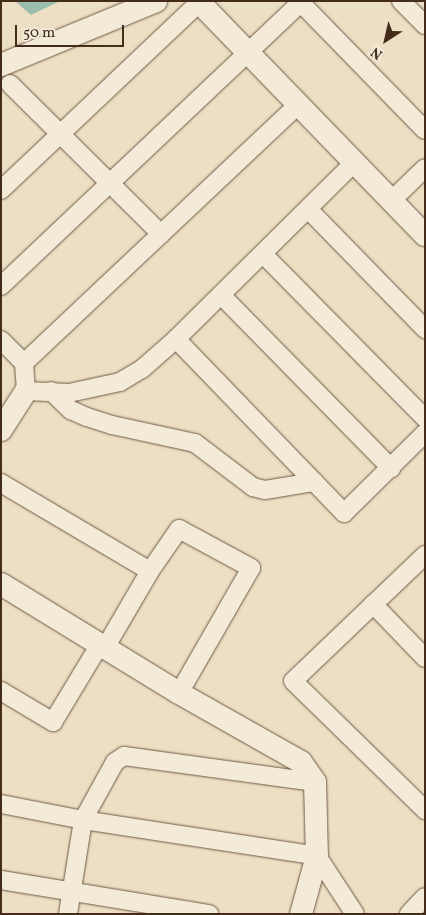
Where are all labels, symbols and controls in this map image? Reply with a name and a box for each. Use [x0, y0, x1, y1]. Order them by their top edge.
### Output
scale bar [18, 15, 126, 47]
north arrow [361, 15, 411, 65]
text: 50 m [23, 23, 55, 44]
text: N [368, 42, 387, 63]

